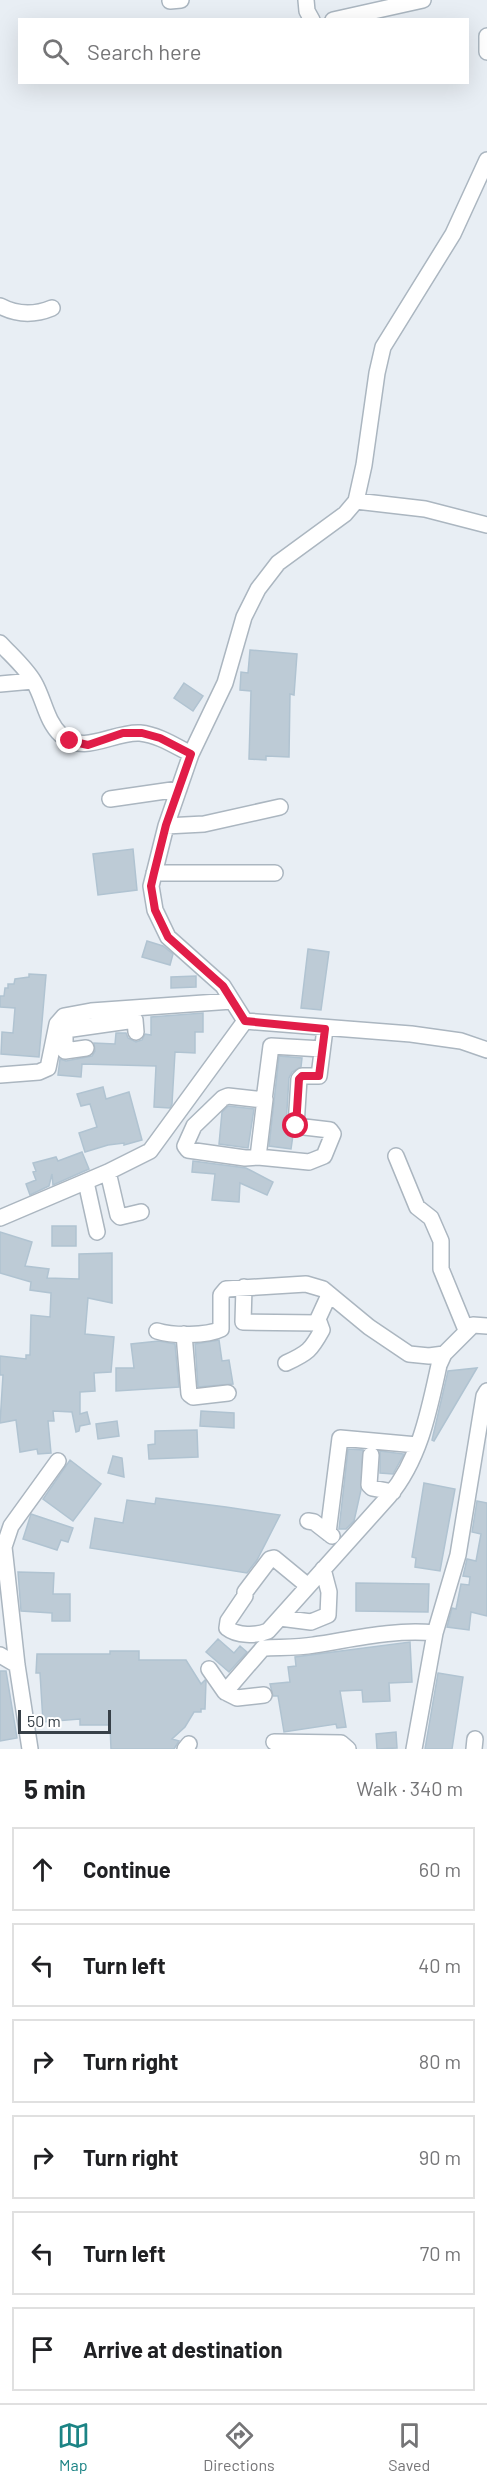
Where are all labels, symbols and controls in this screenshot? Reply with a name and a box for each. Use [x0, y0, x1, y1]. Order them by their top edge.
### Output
search box [18, 18, 469, 84]
icon: search [39, 35, 72, 68]
text: Search here [87, 38, 201, 64]
route end [56, 727, 82, 753]
route start [282, 1112, 308, 1138]
scale bar [18, 1707, 111, 1734]
text: 50 m [27, 1711, 61, 1730]
text: 5 min [24, 1773, 86, 1804]
text: Walk · 340 m [356, 1776, 463, 1800]
icon: ahead [26, 1853, 59, 1886]
text: Continue [83, 1856, 171, 1882]
text: 60 m [419, 1857, 461, 1881]
icon: left [26, 1949, 59, 1982]
text: Turn left [83, 1952, 166, 1978]
text: 40 m [418, 1953, 461, 1977]
icon: right [26, 2045, 59, 2078]
text: Turn right [83, 2048, 178, 2074]
text: 80 m [419, 2049, 461, 2073]
icon: right [26, 2141, 59, 2174]
text: Turn right [83, 2144, 178, 2170]
text: 90 m [419, 2145, 461, 2169]
icon: left [26, 2237, 59, 2270]
text: Turn left [83, 2240, 166, 2266]
text: 70 m [420, 2241, 461, 2265]
icon: arrive [26, 2333, 59, 2366]
text: Arrive at destination [83, 2336, 282, 2362]
tab: Map [57, 2419, 90, 2474]
tab: Directions [203, 2419, 275, 2474]
tab: Saved [388, 2419, 430, 2474]

